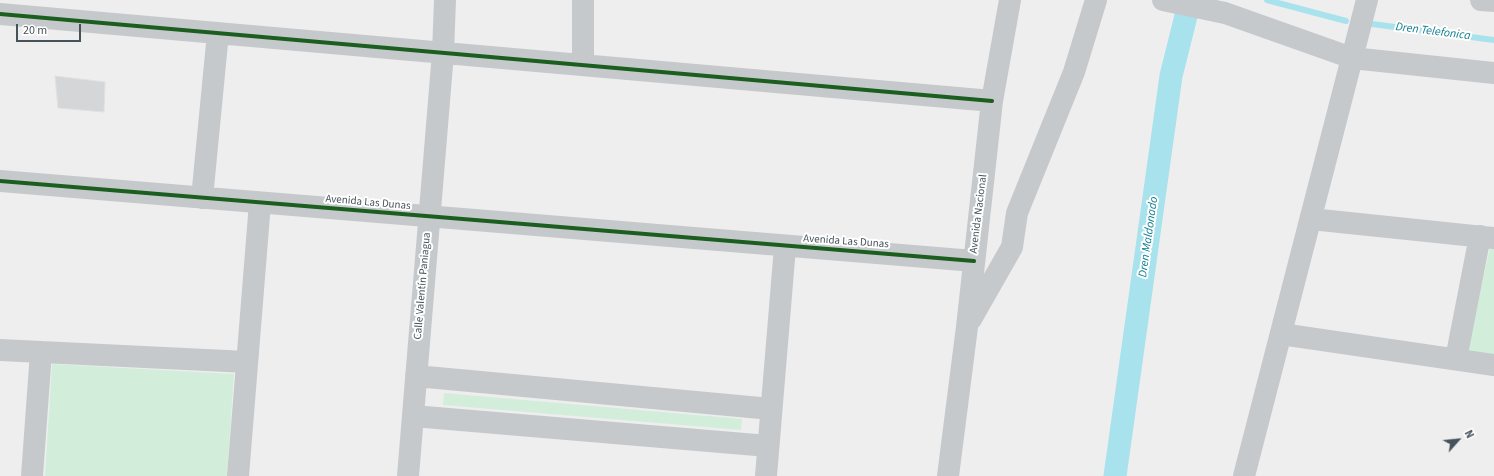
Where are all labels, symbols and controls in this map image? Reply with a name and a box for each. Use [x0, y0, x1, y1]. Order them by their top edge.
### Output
scale bar [18, 16, 83, 42]
water label: Dren Telefonica [1395, 20, 1471, 44]
text: 20 m [23, 22, 47, 39]
street label: Avenida Nacional [968, 174, 990, 254]
street label: Avenida Las Dunas [325, 193, 411, 213]
water label: Dren Maldonado [1136, 196, 1162, 278]
street label: Calle Valentín Paniagua [412, 232, 434, 340]
street label: Avenida Las Dunas [803, 232, 889, 252]
north arrow [1438, 420, 1478, 460]
text: N [1461, 428, 1477, 441]

